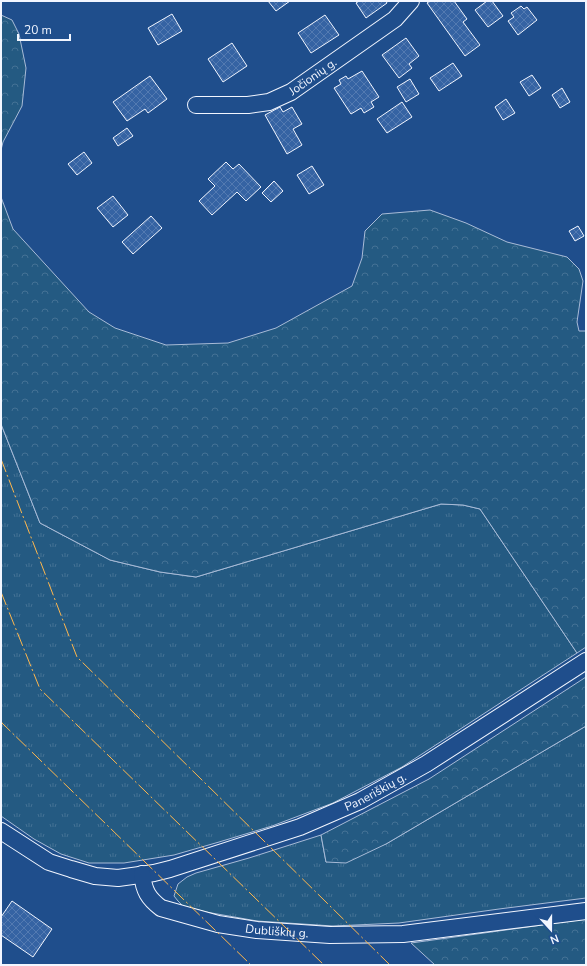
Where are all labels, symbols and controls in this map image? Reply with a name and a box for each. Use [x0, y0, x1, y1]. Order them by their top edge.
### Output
scale bar [18, 16, 70, 42]
text: 20 m [24, 22, 52, 38]
street label: Jočionių g. [285, 54, 340, 100]
street label: Paneriškių g. [342, 769, 409, 815]
north arrow [531, 910, 571, 950]
street label: Dubliškių g. [244, 920, 309, 942]
text: N [548, 930, 561, 947]

